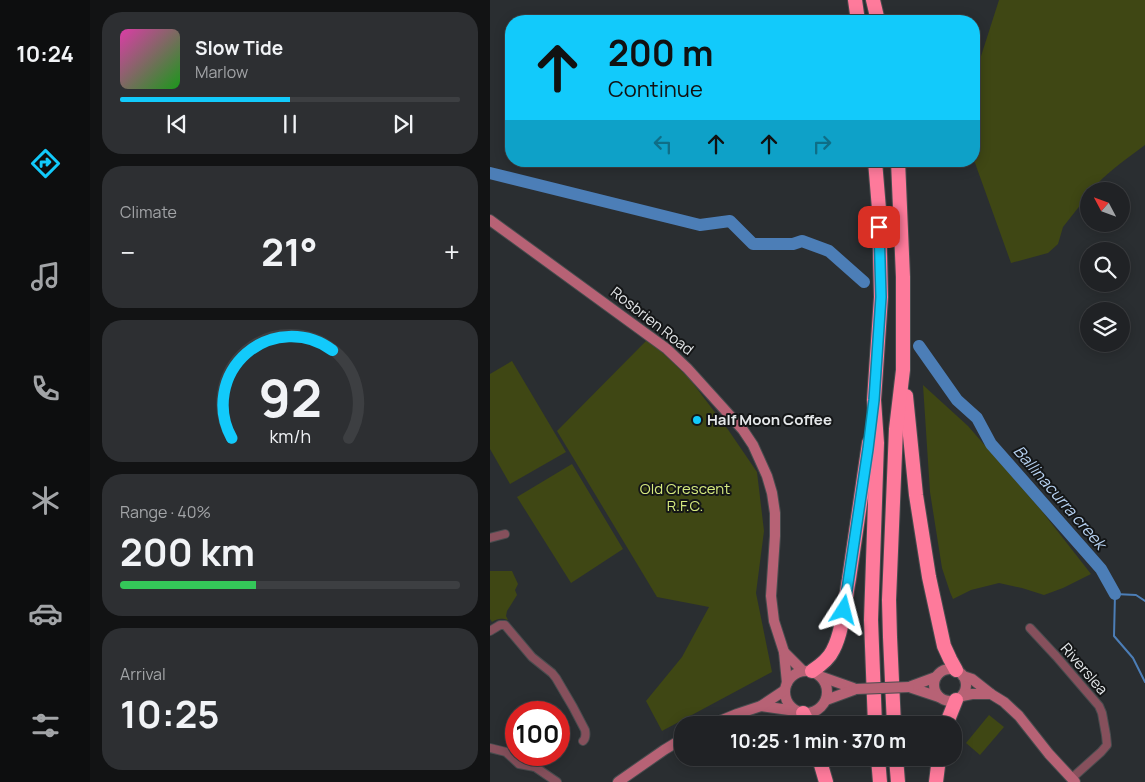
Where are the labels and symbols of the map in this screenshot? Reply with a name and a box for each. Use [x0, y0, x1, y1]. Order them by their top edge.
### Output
north arrow [1080, 182, 1130, 232]
pin [858, 206, 900, 248]
street label: Rosbrien Road [606, 282, 698, 360]
place label: Half Moon Coffee [707, 409, 832, 430]
marker: Half Moon Coffee [691, 414, 703, 426]
water label: Ballinacurra creek [1009, 440, 1113, 555]
park label: Old Crescent R.F.C. [640, 478, 730, 516]
position arrow [817, 583, 869, 635]
street label: Riverslea [1056, 638, 1113, 699]
speed limit sign: 100 [505, 701, 570, 766]

